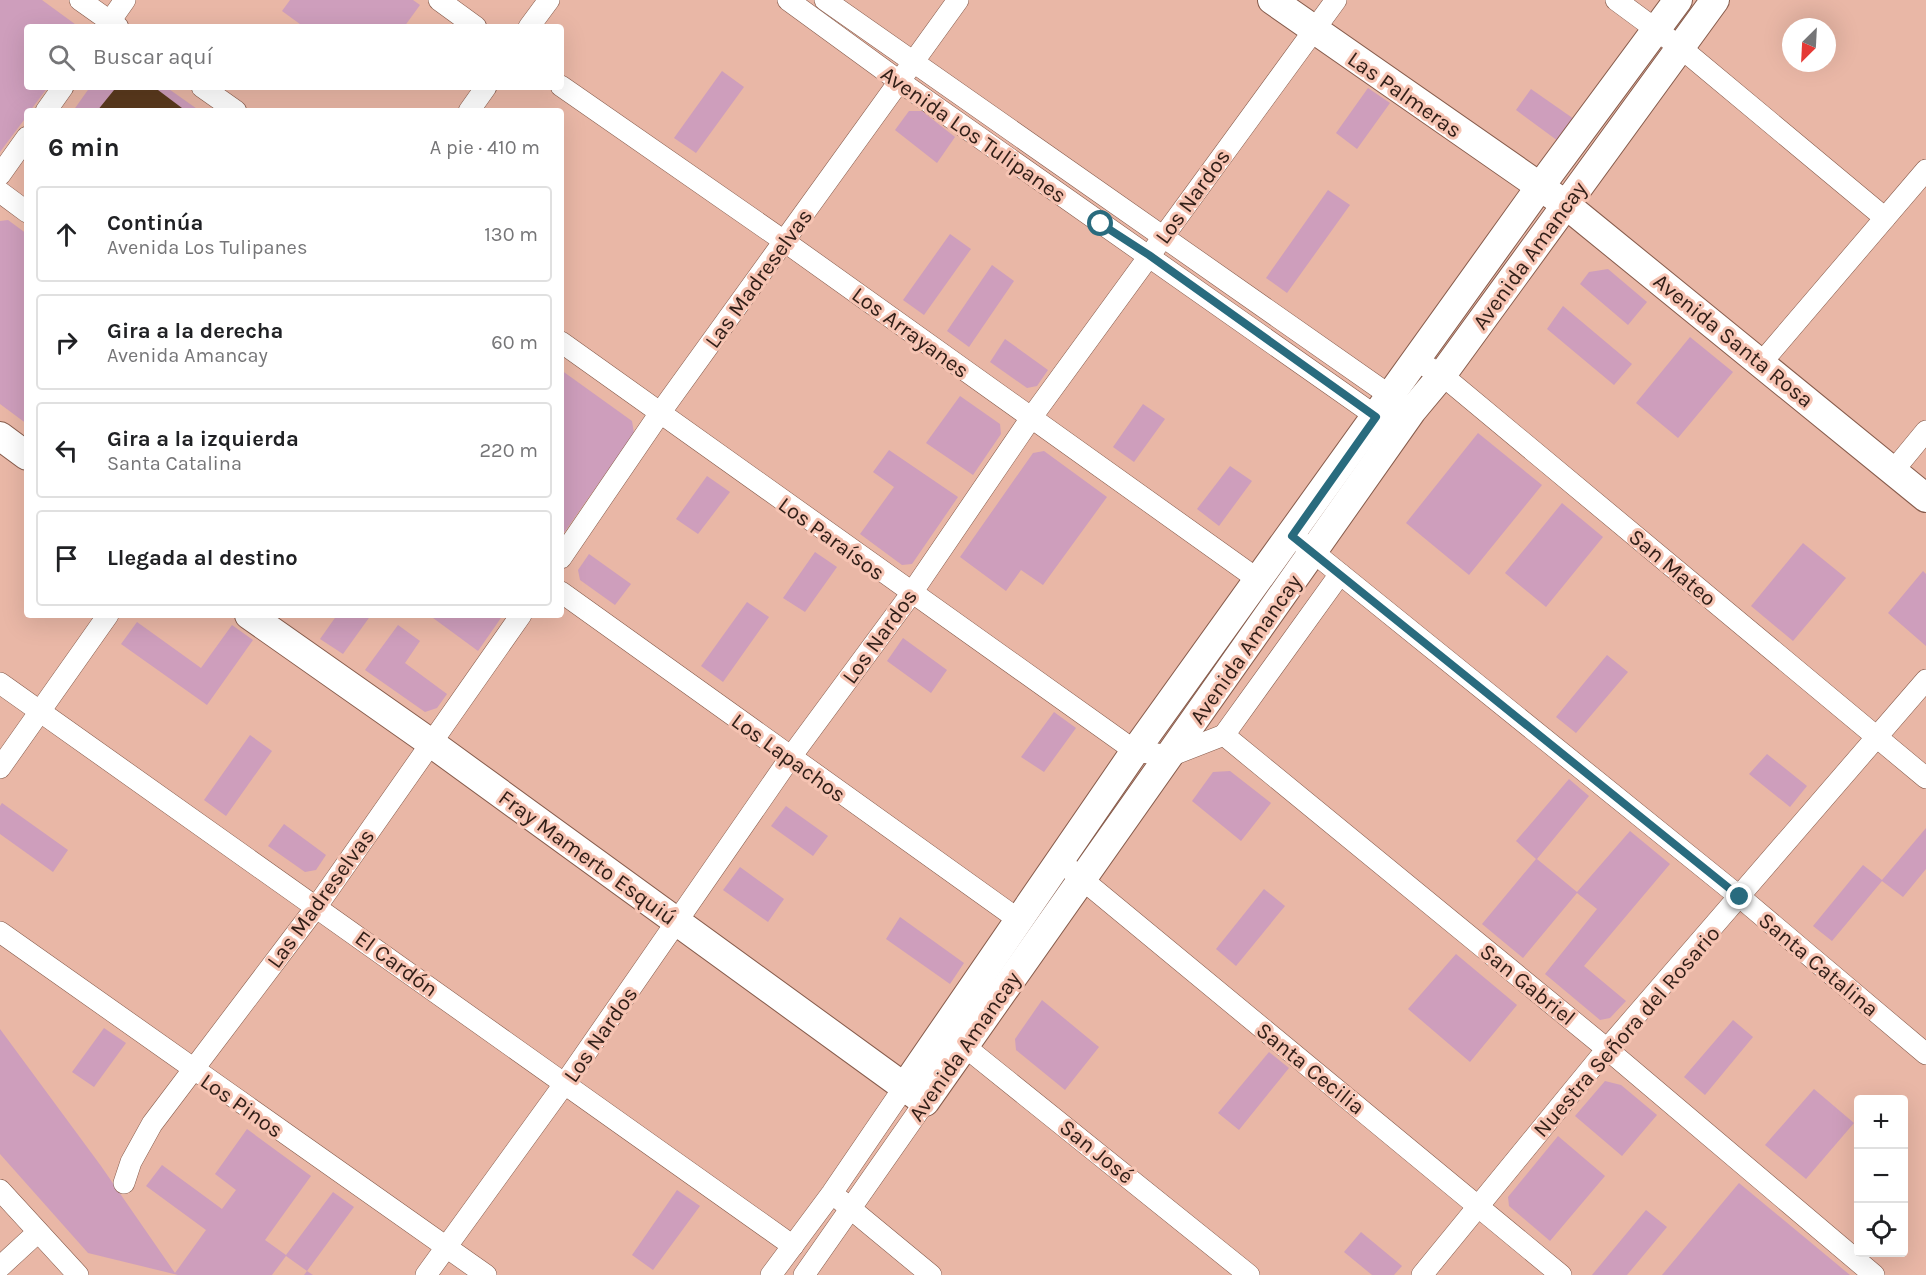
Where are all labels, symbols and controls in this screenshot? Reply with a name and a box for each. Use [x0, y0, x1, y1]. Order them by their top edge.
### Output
north arrow [1782, 18, 1836, 72]
search box [24, 24, 564, 90]
icon: search [45, 41, 78, 74]
text: Buscar aquí [93, 44, 213, 70]
street label: Las Palmeras [1342, 46, 1466, 144]
street label: Avenida Los Tulipanes [876, 61, 1071, 209]
text: 6 min [48, 132, 120, 163]
text: A pie · 410 m [430, 136, 540, 159]
street label: Los Nardos [1150, 144, 1236, 249]
street label: Avenida Amancay [1467, 176, 1592, 335]
street label: Las Madreselvas [700, 204, 818, 353]
text: Continúa [107, 210, 203, 236]
route start [1087, 210, 1113, 236]
icon: ahead [50, 218, 83, 251]
text: 130 m [484, 223, 538, 246]
text: Avenida Los Tulipanes [107, 236, 307, 259]
street label: Avenida Santa Rosa [1648, 268, 1819, 413]
street label: Los Arrayanes [847, 282, 974, 384]
text: Gira a la derecha [107, 318, 283, 344]
icon: right [50, 326, 83, 359]
text: 60 m [491, 331, 538, 354]
text: Avenida Amancay [107, 344, 268, 367]
text: Gira a la izquierda [107, 426, 299, 452]
icon: left [50, 434, 83, 467]
text: 220 m [479, 439, 538, 462]
text: Santa Catalina [107, 452, 242, 475]
street label: Los Paraísos [773, 492, 890, 586]
street label: San Mateo [1623, 524, 1721, 612]
icon: arrive [50, 542, 83, 575]
text: Llegada al destino [107, 545, 298, 571]
street label: Avenida Amancay [1184, 570, 1307, 730]
street label: Los Nardos [837, 584, 923, 689]
street label: Los Lapachos [726, 708, 851, 808]
street label: Fray Mamerto Esquiú [494, 785, 681, 931]
street label: Las Madreselvas [262, 824, 380, 973]
route end [1726, 883, 1752, 909]
street label: Santa Catalina [1753, 907, 1884, 1022]
street label: Nuestra Señora del Rosario [1528, 921, 1726, 1143]
street label: El Cardón [350, 925, 443, 1002]
street label: San Gabriel [1474, 938, 1580, 1031]
street label: Avenida Amancay [903, 967, 1026, 1127]
street label: Los Nardos [558, 982, 643, 1087]
street label: Santa Cecilia [1251, 1017, 1370, 1120]
street label: Los Pinos [195, 1068, 288, 1144]
map controls [1854, 1095, 1908, 1257]
button: + [1854, 1095, 1908, 1149]
street label: San José [1054, 1114, 1139, 1189]
button: − [1854, 1149, 1908, 1203]
button: locate [1854, 1203, 1908, 1257]

